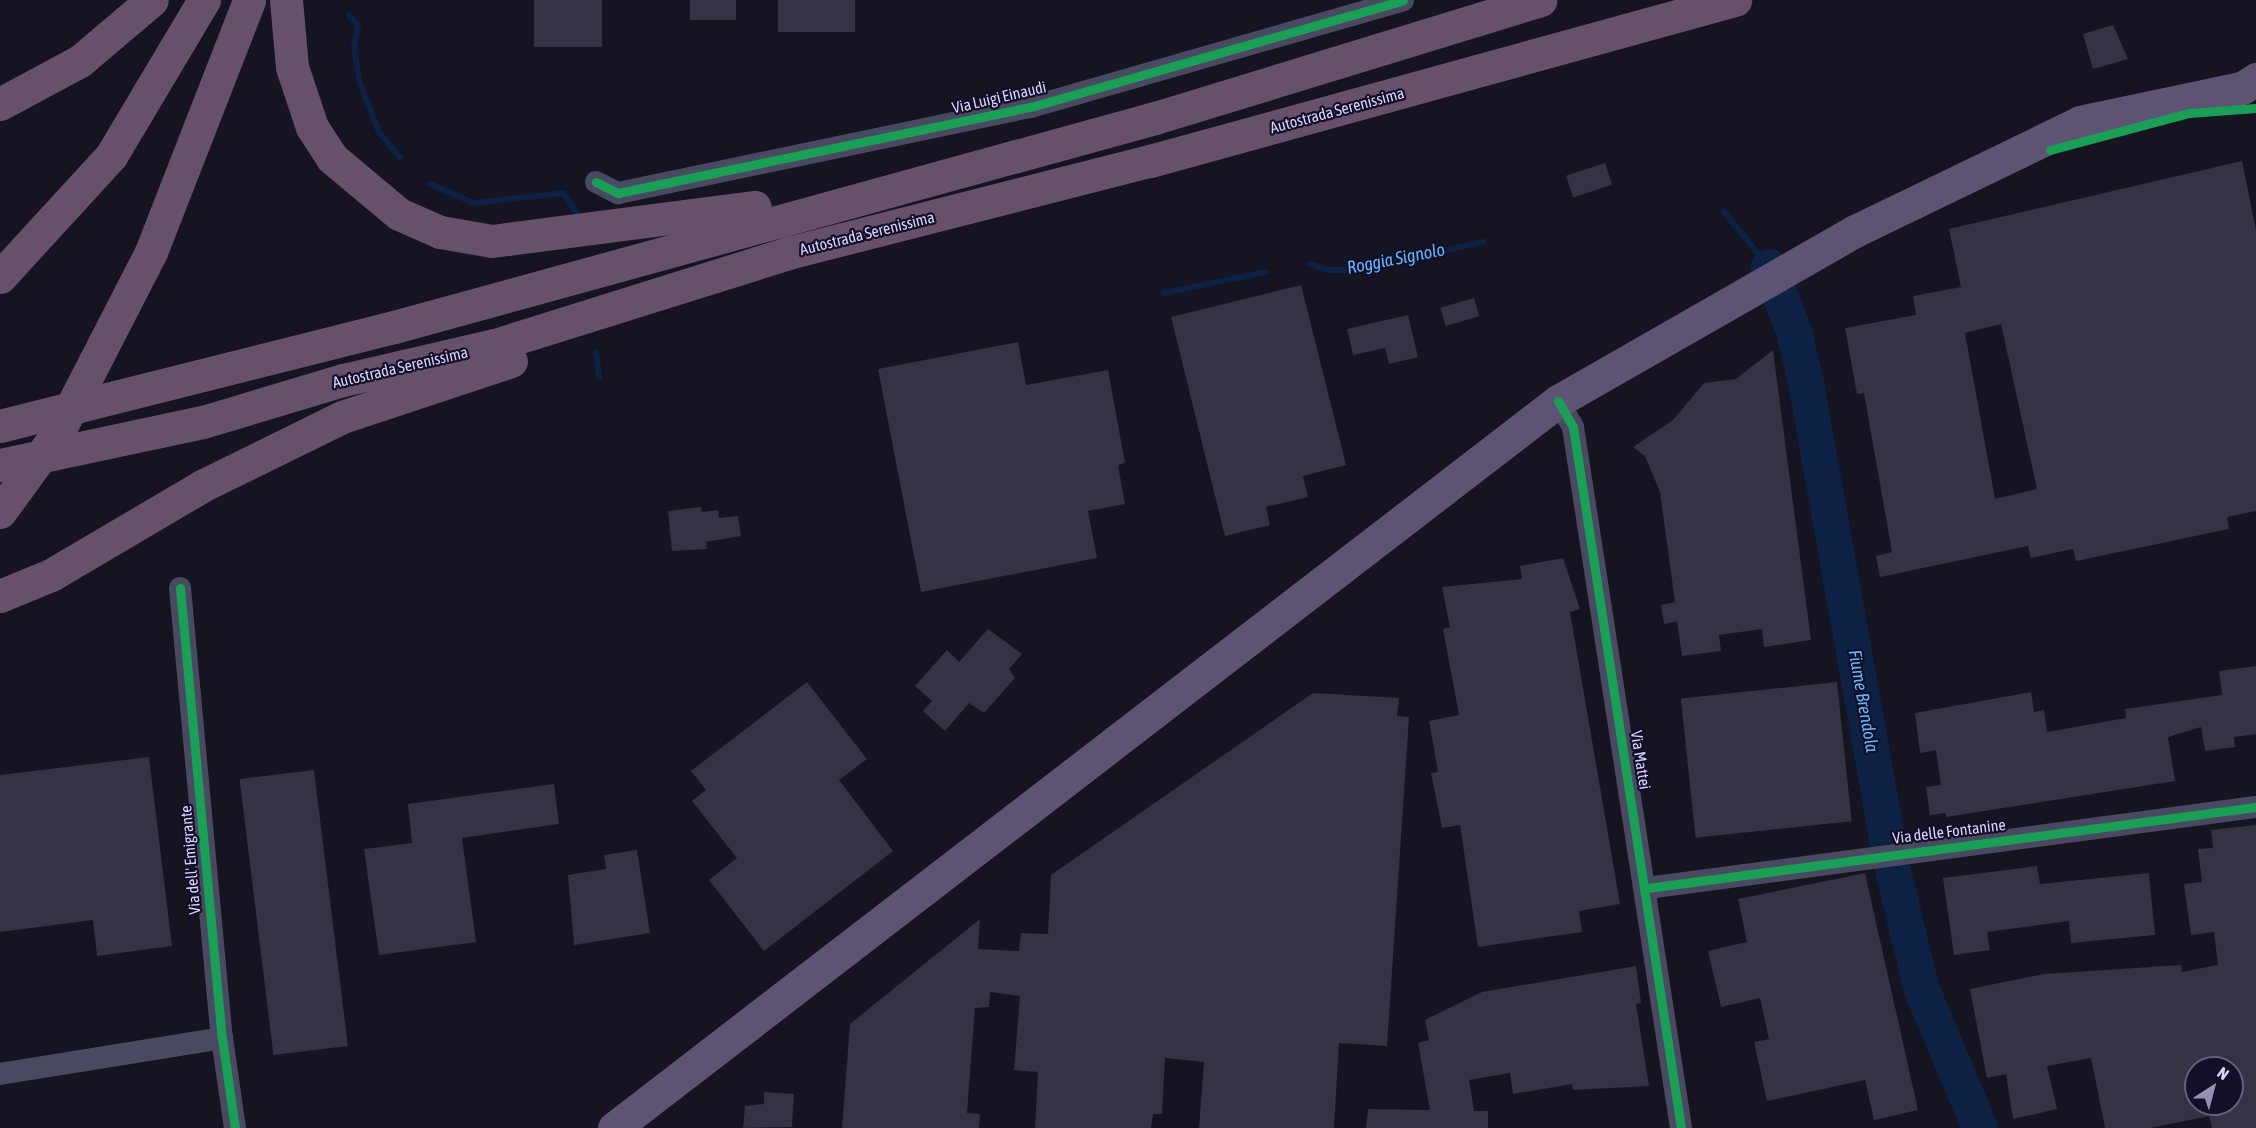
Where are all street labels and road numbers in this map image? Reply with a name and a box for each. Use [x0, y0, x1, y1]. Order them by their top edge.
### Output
street label: Via Luigi Einaudi [950, 77, 1048, 117]
street label: Autostrada Serenissima [1268, 83, 1406, 137]
street label: Autostrada Serenissima [798, 207, 936, 259]
street label: Autostrada Serenissima [331, 342, 469, 392]
street label: Via Mattei [1627, 729, 1655, 791]
street label: Via dell' Emigrante [176, 805, 204, 915]
street label: Via delle Fontanine [1891, 815, 2007, 847]

